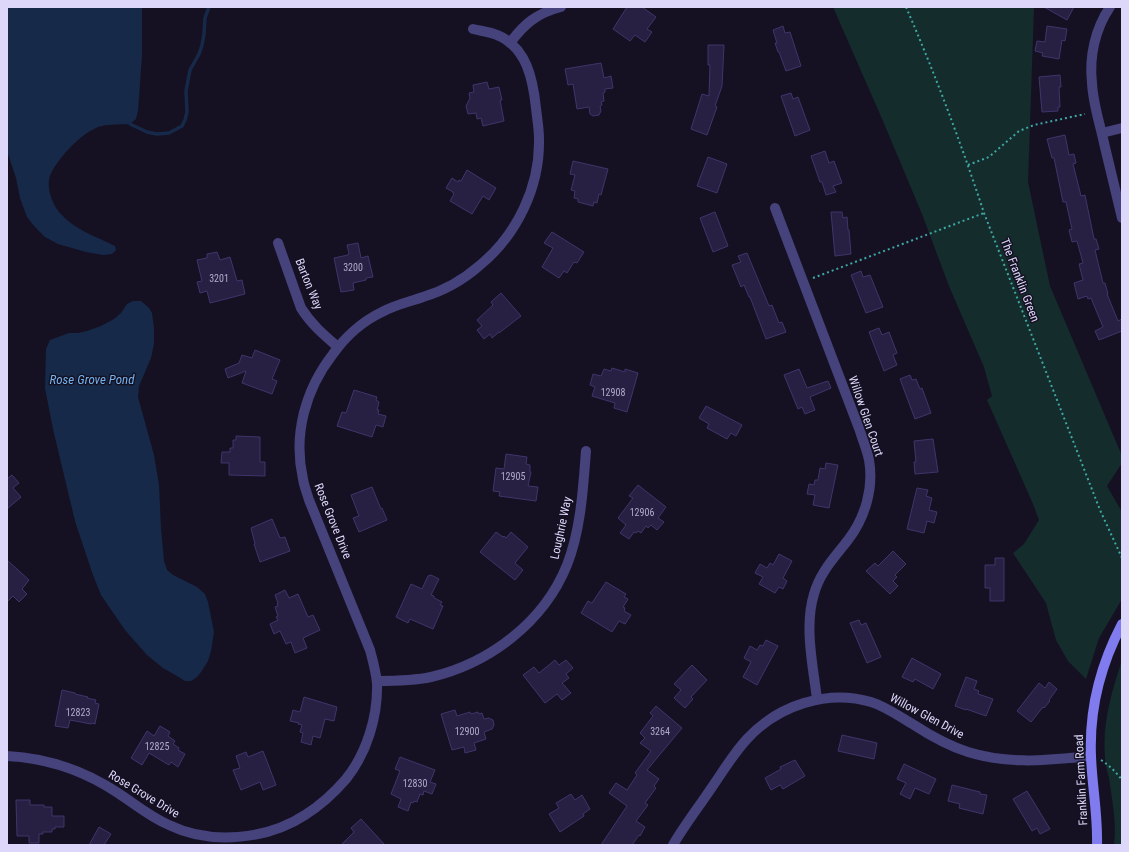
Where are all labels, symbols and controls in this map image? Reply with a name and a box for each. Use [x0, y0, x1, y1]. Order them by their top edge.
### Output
street label: The Franklin Green [998, 236, 1042, 324]
street label: Barton Way [292, 256, 326, 312]
house number: 3200 [343, 262, 363, 273]
house number: 3201 [209, 273, 229, 284]
water label: Rose Grove Pond [50, 372, 135, 387]
street label: Willow Glen Court [846, 374, 886, 458]
house number: 12908 [601, 387, 625, 398]
house number: 12905 [501, 471, 525, 482]
street label: Rose Grove Drive [311, 481, 355, 561]
street label: Loughrie Way [548, 495, 574, 561]
house number: 12906 [630, 507, 654, 518]
street label: Willow Glen Drive [888, 691, 967, 742]
house number: 12823 [66, 707, 90, 718]
house number: 12900 [455, 726, 479, 737]
house number: 3264 [650, 726, 670, 737]
street label: Franklin Farm Road [1072, 734, 1090, 826]
house number: 12825 [145, 741, 169, 752]
street label: Rose Grove Drive [106, 767, 182, 821]
house number: 12830 [403, 778, 427, 789]

